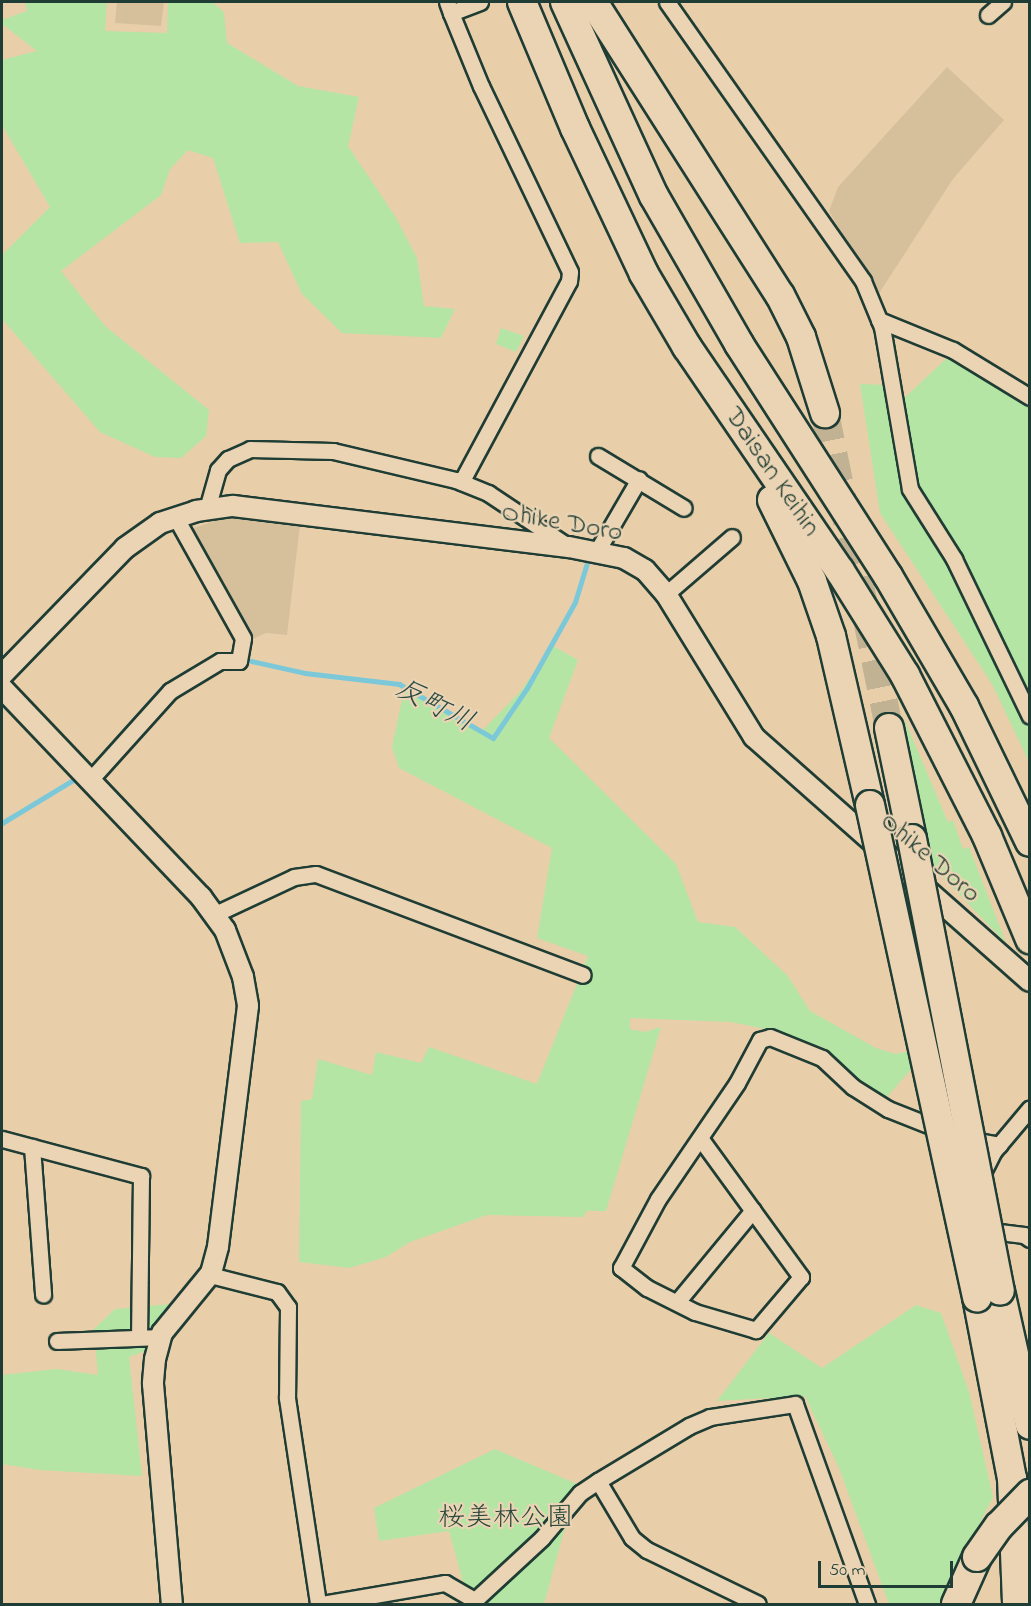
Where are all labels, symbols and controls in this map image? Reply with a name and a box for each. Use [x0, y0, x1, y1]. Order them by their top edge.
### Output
street label: Daisan Keihin [717, 401, 827, 543]
street label: Ohike Doro [499, 496, 625, 550]
water label: 反町川 [389, 673, 479, 741]
street label: Ohike Doro [873, 806, 987, 910]
park label: 桜美林公園 [439, 1503, 573, 1535]
scale bar [821, 1549, 956, 1587]
text: 50 m [829, 1558, 866, 1584]

